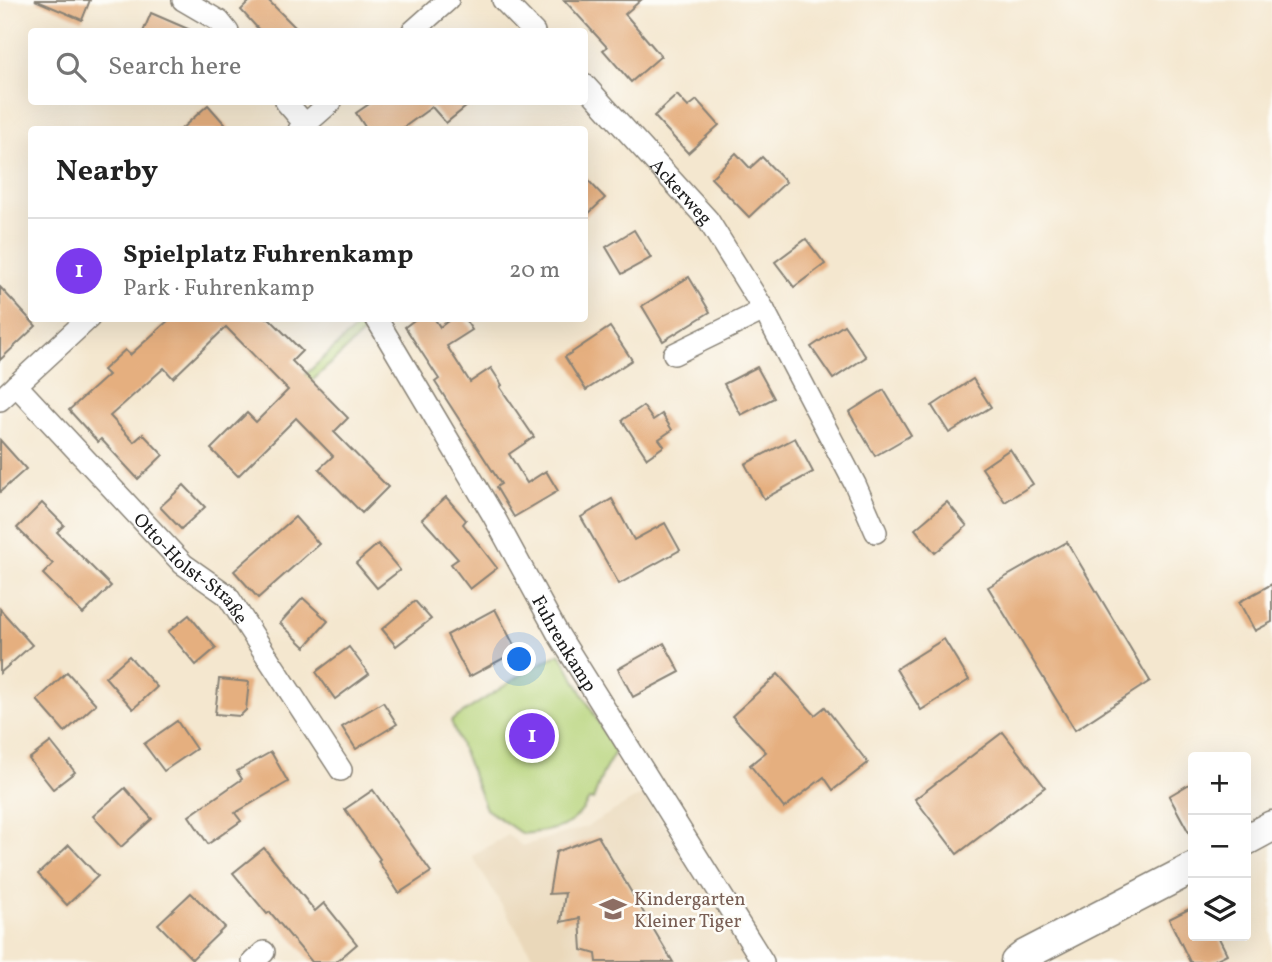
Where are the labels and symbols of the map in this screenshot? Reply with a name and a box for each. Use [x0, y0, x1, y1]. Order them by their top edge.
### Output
street label: Ackerweg [643, 154, 717, 231]
street label: Otto-Holst-Straße [127, 508, 253, 629]
street label: Fuhrenkamp [524, 591, 602, 697]
your location [502, 642, 536, 676]
pin: 1 [509, 710, 555, 762]
place label: Kindergarten Kleiner Tiger [634, 887, 746, 935]
school or university icon: Kindergarten Kleiner Tiger [598, 894, 628, 924]

